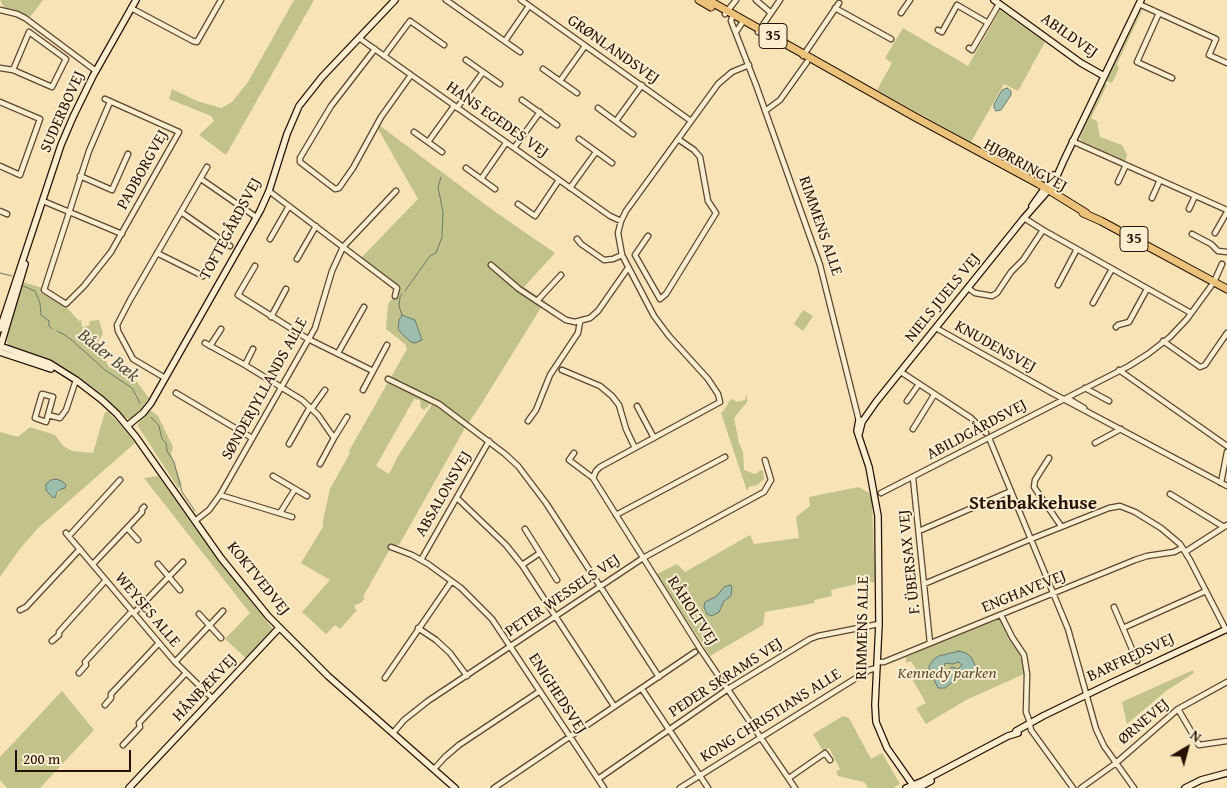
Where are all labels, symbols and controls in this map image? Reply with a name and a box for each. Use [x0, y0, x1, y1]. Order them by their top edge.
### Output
street label: ABILDVEJ [1037, 9, 1101, 63]
street label: GRØNLANDSVEJ [563, 11, 663, 89]
road number: 35 [759, 24, 787, 48]
street label: SUDERBOVEJ [36, 68, 90, 156]
street label: HANS EGEDES VEJ [442, 78, 552, 162]
street label: PADBORGVEJ [113, 127, 173, 213]
street label: HJØRRINGVEJ [980, 135, 1070, 197]
street label: RIMMENS ALLE [794, 174, 846, 278]
street label: TOFTEGÅRDSVEJ [196, 175, 266, 283]
road number: 35 [1120, 226, 1148, 252]
street label: NIELS JUELS VEJ [901, 250, 985, 346]
street label: SØNDERJYLLANDS ALLE [218, 314, 312, 464]
street label: KNUDENSVEJ [951, 317, 1039, 377]
water label: Båder Bæk [73, 325, 143, 387]
street label: ABILDGÅRDSVEJ [924, 396, 1030, 464]
street label: ABSALONSVEJ [412, 448, 476, 540]
district label: Stenbakkehuse [969, 493, 1097, 515]
street label: F. ÜBERSAX VEJ [895, 509, 925, 615]
street label: KOKTVEDVEJ [222, 538, 294, 620]
street label: PETER WESSELS VEJ [502, 550, 624, 642]
street label: ENGHAVEVEJ [979, 566, 1069, 618]
street label: WEYSES ALLE [110, 569, 184, 651]
street label: RÅHOLTVEJ [663, 573, 721, 649]
street label: RIMMENS ALLE [852, 576, 874, 680]
street label: BARFREDSVEJ [1084, 629, 1178, 687]
street label: PEDER SKRAMS VEJ [666, 634, 786, 722]
street label: HÅNBÆKVEJ [169, 650, 241, 726]
street label: ENIGHEDSVEJ [524, 650, 590, 738]
park label: Kennedy parken [898, 664, 996, 684]
street label: KONG CHRISTIANS ALLE [697, 665, 845, 767]
street label: ØRNEVEJ [1114, 695, 1174, 749]
north arrow [1162, 723, 1212, 773]
text: N [1186, 725, 1206, 747]
scale bar [18, 740, 134, 772]
text: 200 m [23, 748, 60, 769]

